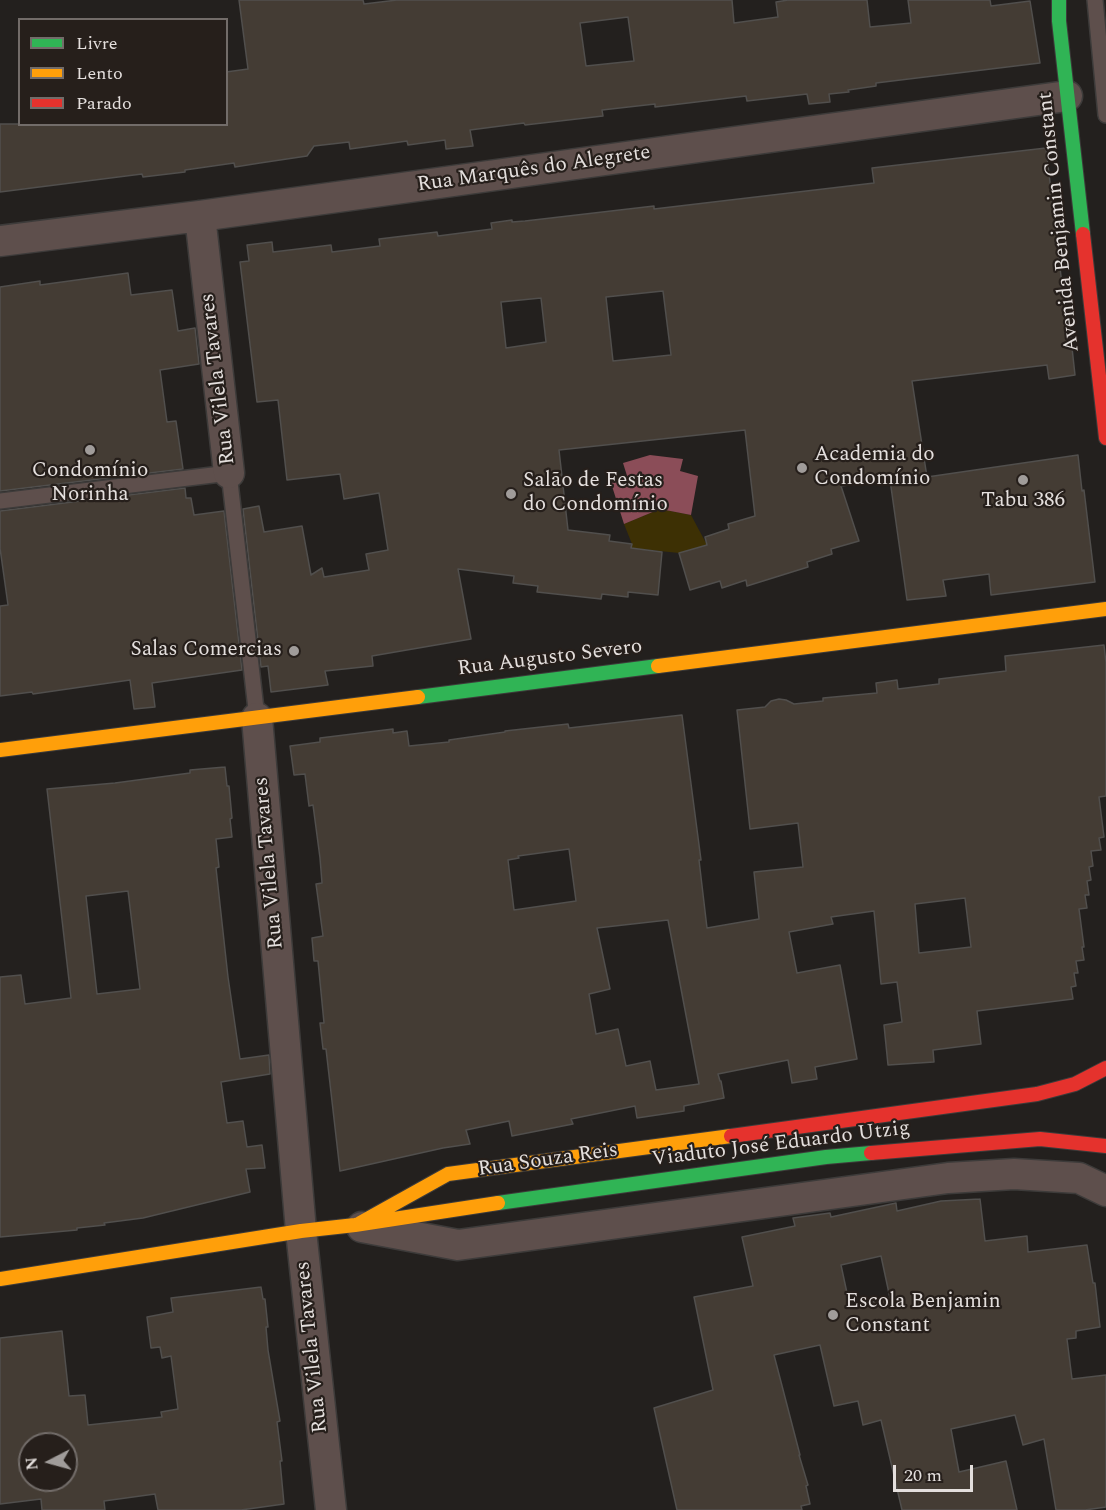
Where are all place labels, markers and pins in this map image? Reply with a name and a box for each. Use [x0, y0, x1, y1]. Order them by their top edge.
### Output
marker: Condomínio Norinha [83, 443, 97, 457]
place label: Academia do Condomínio [814, 443, 935, 493]
place label: Condomínio Norinha [32, 459, 148, 509]
marker: Academia do Condomínio [795, 461, 809, 475]
place label: Salão de Festas do Condomínio [523, 469, 668, 519]
marker: Tabu 386 [1016, 473, 1030, 487]
marker: Salão de Festas do Condomínio [504, 487, 518, 501]
place label: Tabu 386 [981, 489, 1065, 515]
place label: Salas Comercias [130, 638, 282, 664]
marker: Salas Comercias [287, 644, 301, 658]
place label: Escola Benjamin Constant [845, 1290, 1001, 1340]
marker: Escola Benjamin Constant [826, 1308, 840, 1322]

